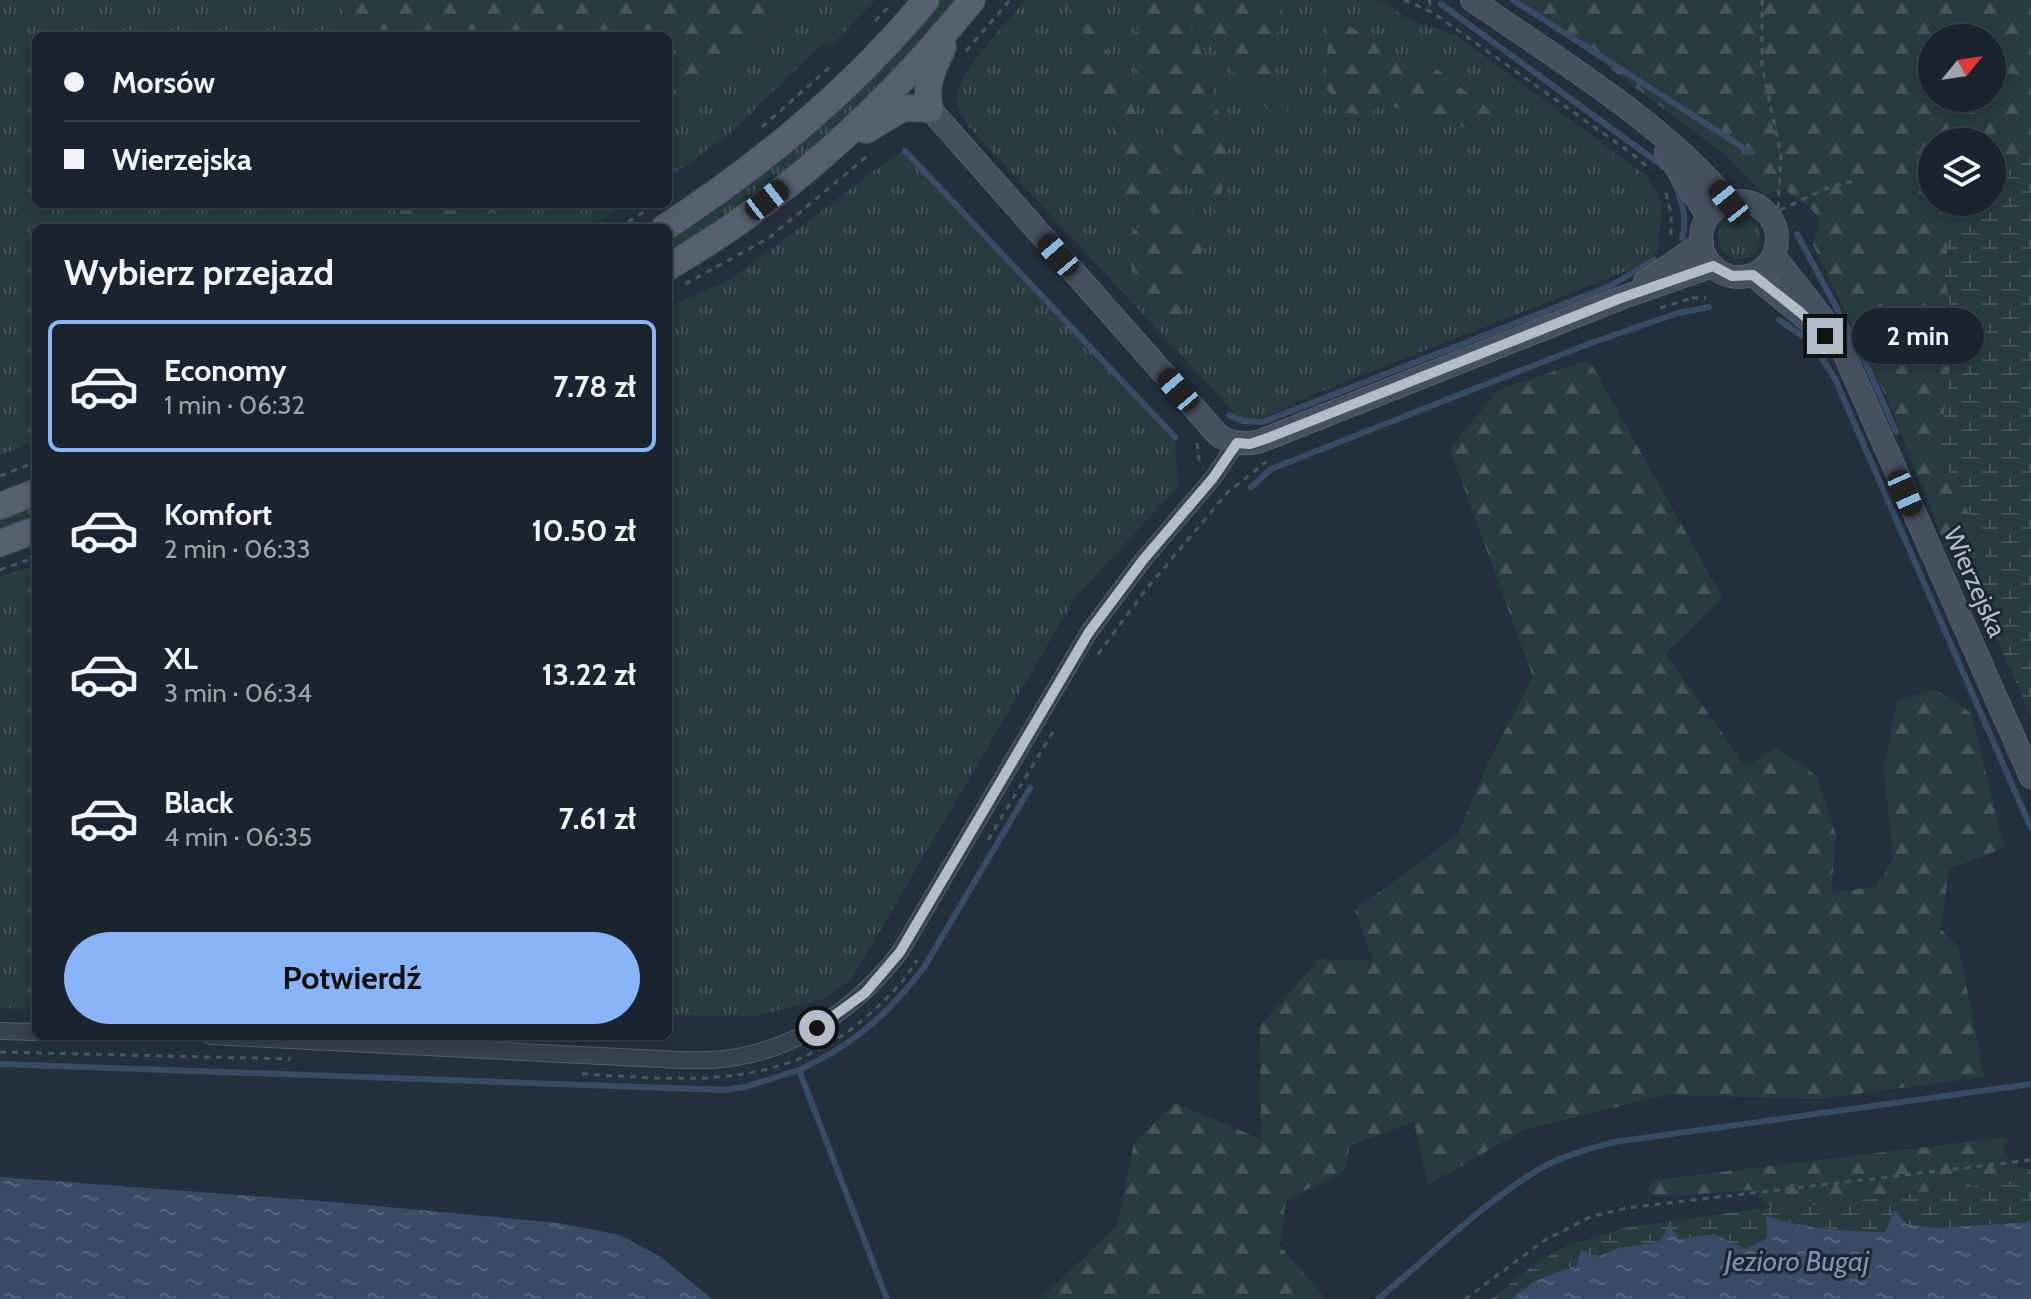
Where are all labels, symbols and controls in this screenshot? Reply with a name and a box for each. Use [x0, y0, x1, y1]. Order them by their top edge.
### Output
north arrow [1918, 24, 2006, 112]
map controls [1918, 24, 2006, 216]
text: Morsów [112, 64, 215, 101]
button: layers [1918, 128, 2006, 216]
text: Wierzejska [112, 141, 252, 178]
car [741, 176, 793, 224]
car [1705, 176, 1753, 228]
car [1033, 229, 1083, 281]
text: Wybierz przejazd [64, 250, 334, 294]
callout: 2 min [1853, 308, 1985, 364]
route end [1807, 318, 1843, 354]
text: 2 min [1887, 320, 1949, 352]
icon: car [68, 350, 140, 422]
text: Economy [164, 352, 287, 389]
car [1153, 364, 1203, 416]
text: 7.78 zł [553, 368, 636, 405]
text: 1 min · 06:32 [164, 389, 305, 421]
car [1884, 466, 1926, 520]
icon: car [68, 494, 140, 566]
text: Komfort [164, 496, 272, 533]
text: 10.50 zł [532, 512, 636, 549]
street label: Wierzejska [1937, 522, 2014, 642]
text: 2 min · 06:33 [164, 533, 311, 565]
icon: car [68, 638, 140, 710]
text: XL [164, 640, 198, 677]
text: 13.22 zł [542, 656, 636, 693]
text: 3 min · 06:34 [164, 677, 312, 709]
icon: car [68, 782, 140, 854]
text: Black [164, 784, 234, 821]
text: 7.61 zł [559, 800, 636, 837]
text: 4 min · 06:35 [164, 821, 312, 853]
button: Potwierdź [64, 932, 640, 1024]
route start [799, 1010, 835, 1046]
water label: Jezioro Bugaj [1722, 1244, 1870, 1278]

